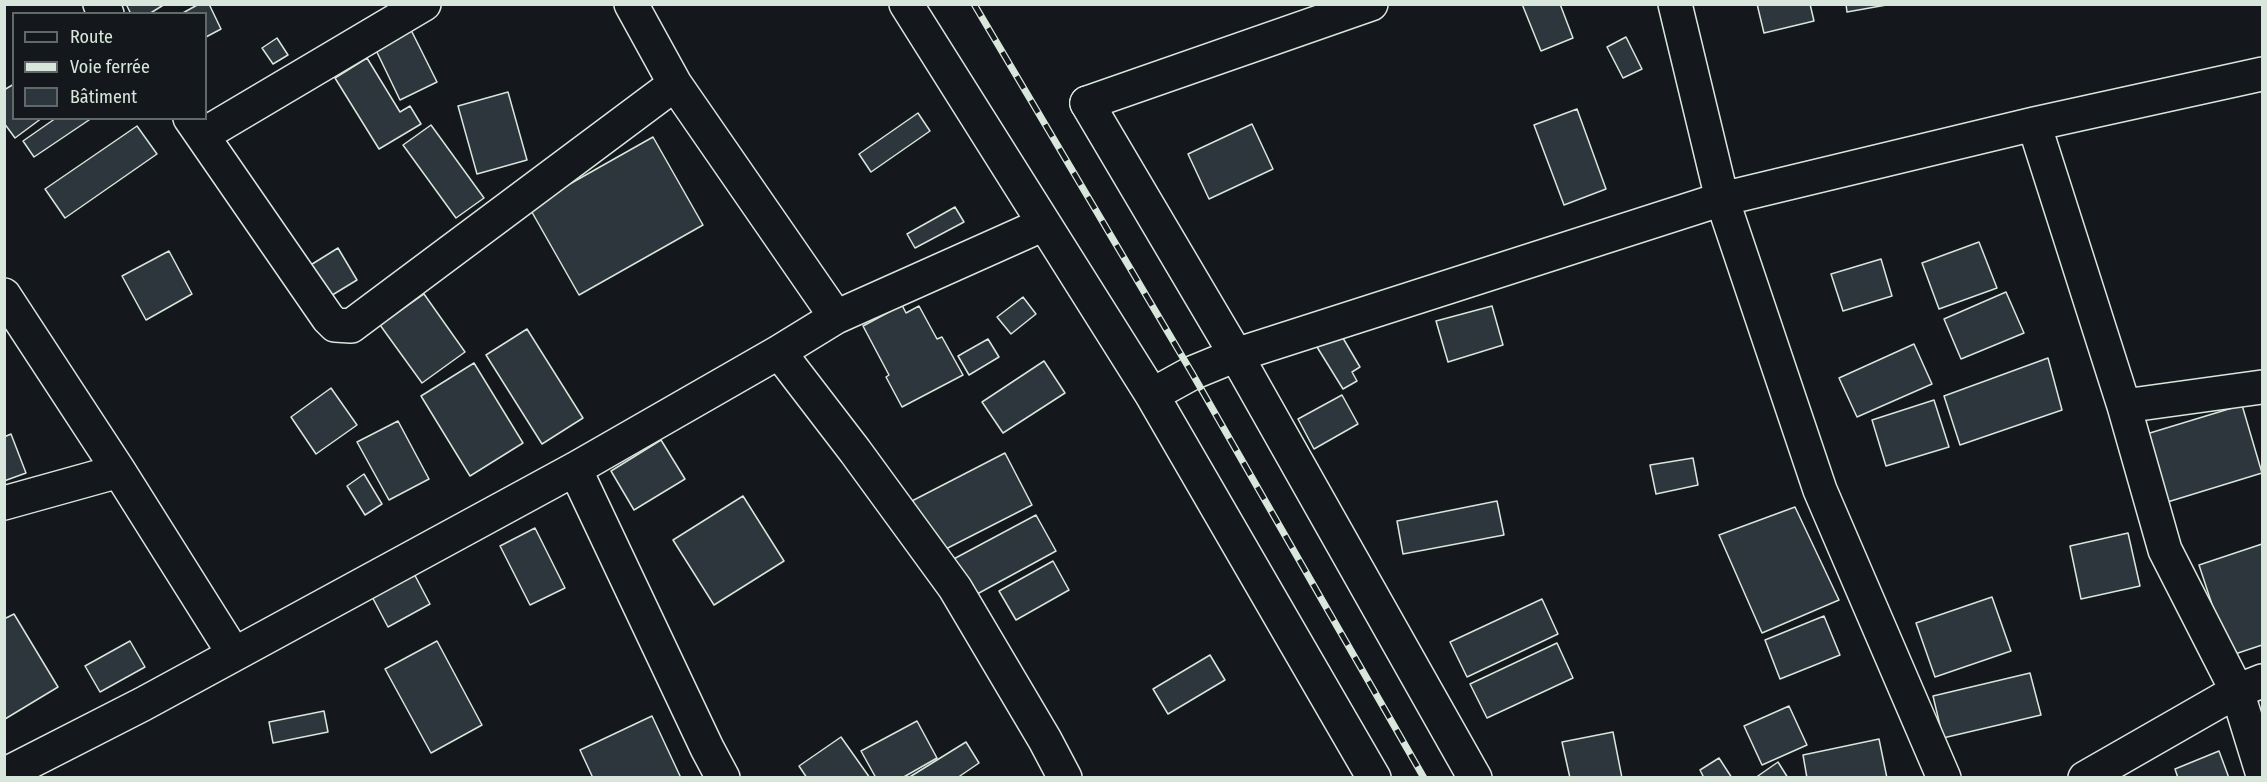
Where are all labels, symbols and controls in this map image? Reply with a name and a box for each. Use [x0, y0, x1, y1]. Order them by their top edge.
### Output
legend [12, 12, 207, 120]
text: Route [70, 26, 113, 48]
text: Voie ferrée [70, 56, 150, 78]
text: Bâtiment [70, 86, 137, 108]

